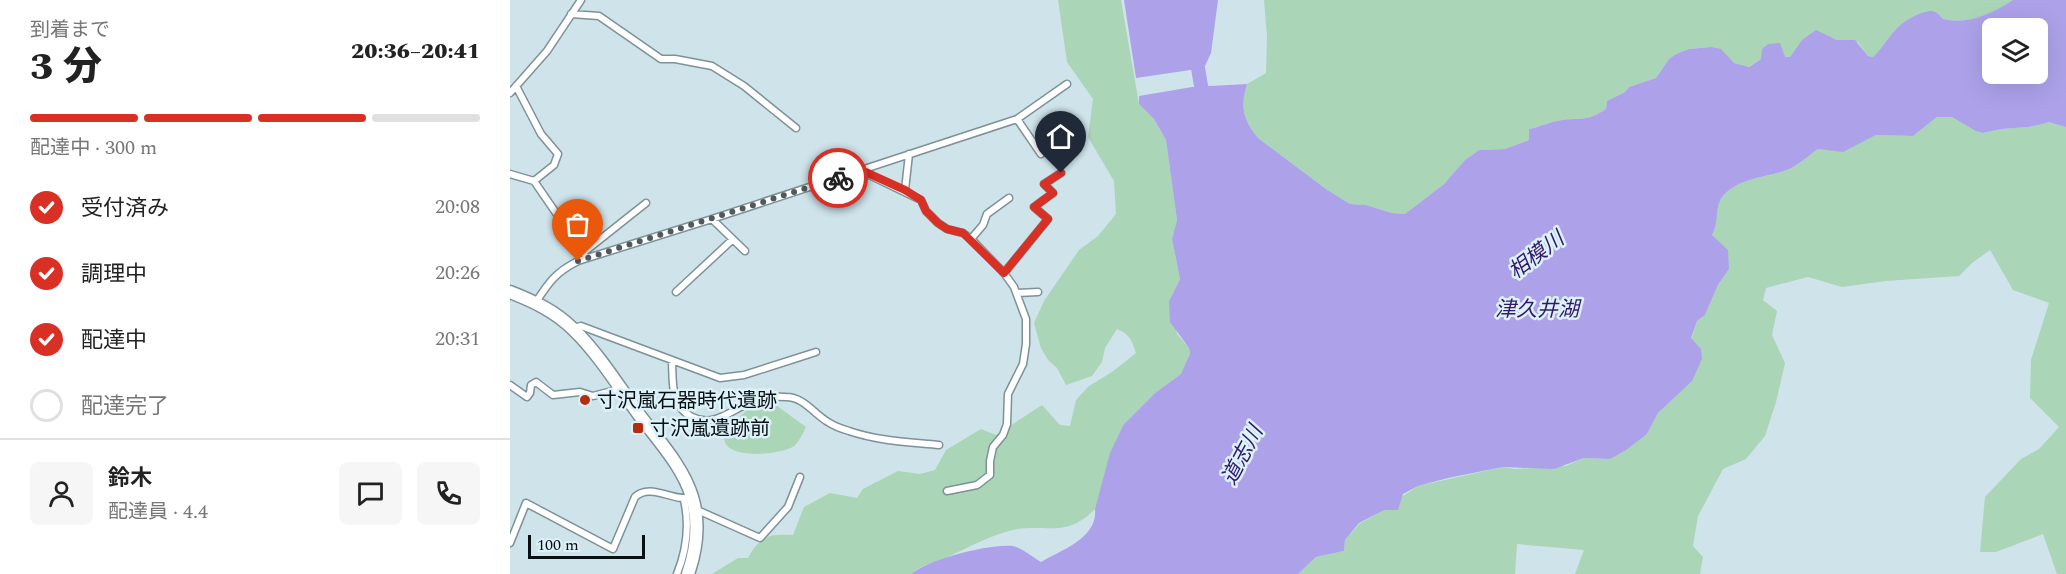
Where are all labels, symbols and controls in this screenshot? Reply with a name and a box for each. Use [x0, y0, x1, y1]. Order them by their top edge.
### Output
text: 到着まで [30, 15, 110, 45]
map controls [1982, 18, 2048, 84]
button: layers [1982, 18, 2048, 84]
text: 20:36–20:41 [351, 35, 480, 68]
text: 3 分 [30, 38, 102, 97]
pin [1035, 111, 1086, 173]
icon: home [1044, 120, 1077, 153]
text: 配達中 · 300 m [30, 133, 157, 163]
courier [808, 148, 868, 208]
icon: bike [822, 162, 855, 195]
icon: check [30, 191, 63, 224]
text: 受付済み [81, 192, 169, 225]
text: 20:08 [435, 192, 480, 222]
pin [552, 199, 603, 261]
icon: bag [561, 208, 594, 241]
water label: 相模川 [1502, 223, 1573, 288]
icon: check [30, 257, 63, 290]
text: 調理中 [81, 258, 147, 291]
text: 20:26 [435, 258, 480, 288]
water label: 津久井湖 [1495, 294, 1582, 326]
icon: check [30, 323, 63, 356]
text: 配達中 [81, 324, 147, 357]
text: 20:31 [435, 324, 480, 354]
place label: 寸沢嵐石器時代遺跡 [597, 386, 777, 416]
text: 配達完了 [81, 390, 169, 423]
marker: 寸沢嵐石器時代遺跡 [578, 393, 592, 407]
place label: 寸沢嵐遺跡前 [650, 414, 770, 444]
water label: 道志川 [1214, 418, 1273, 491]
marker: 寸沢嵐遺跡前 [631, 421, 645, 435]
button: person [30, 462, 93, 525]
text: 鈴木 [108, 462, 152, 495]
button: chat [339, 462, 402, 525]
button: phone [417, 462, 480, 525]
text: 配達員 · 4.4 [108, 497, 208, 527]
scale bar [528, 532, 645, 560]
text: 100 m [537, 533, 579, 557]

